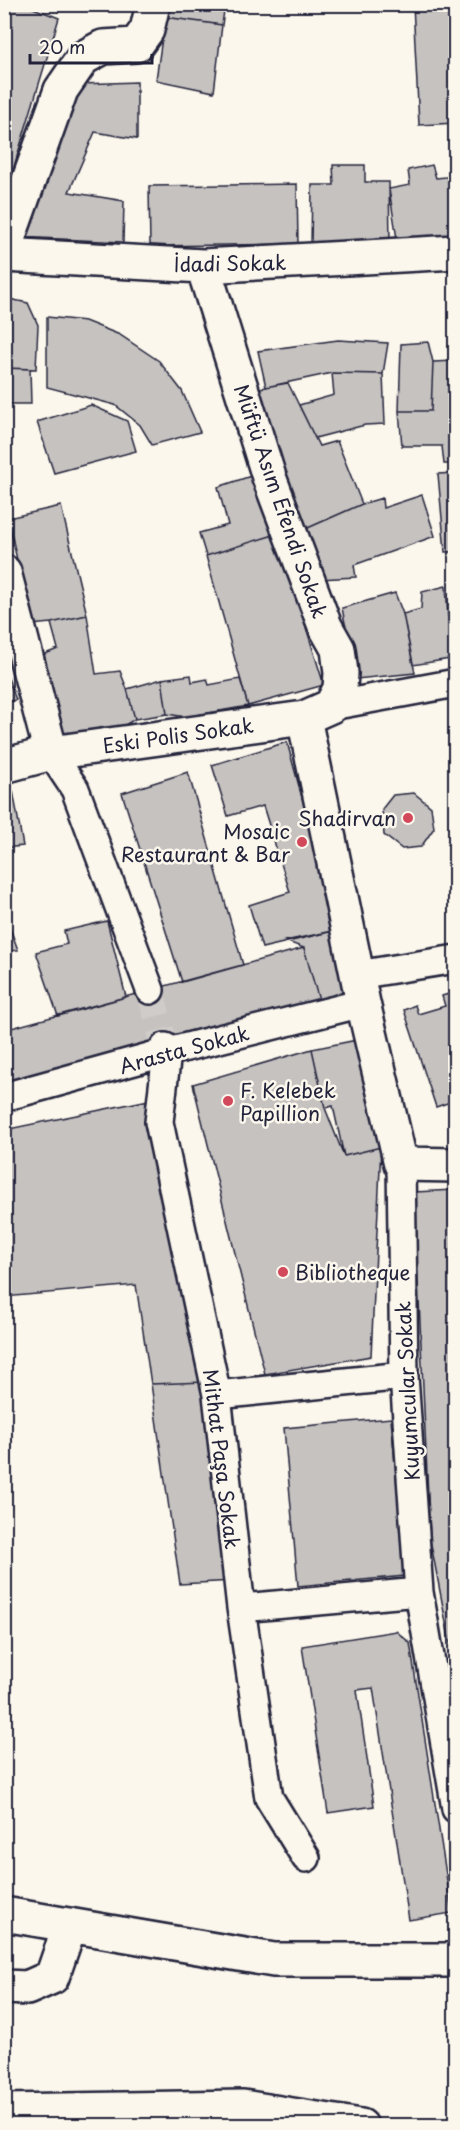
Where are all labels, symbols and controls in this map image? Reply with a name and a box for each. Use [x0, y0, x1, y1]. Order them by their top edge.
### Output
scale bar [30, 27, 152, 65]
text: 20 m [39, 33, 85, 60]
street label: İdadi Sokak [173, 247, 287, 279]
street label: Müftü Asım Efendi Sokak [227, 380, 335, 622]
street label: Eski Polis Sokak [101, 710, 255, 760]
place label: Shadirvan [298, 803, 396, 833]
marker: Shadirvan [401, 811, 415, 825]
place label: Mosaic Restaurant & Bar [121, 816, 290, 869]
marker: Mosaic Restaurant & Bar [295, 835, 309, 849]
street label: Arasta Sokak [116, 1017, 252, 1081]
place label: F. Kelebek Papillion [240, 1075, 336, 1128]
marker: F. Kelebek Papillion [221, 1094, 235, 1108]
place label: Bibliotheque [295, 1257, 411, 1287]
marker: Bibliotheque [276, 1265, 290, 1279]
street label: Kuyumcular Sokak [387, 1301, 427, 1481]
street label: Mithat Paşa Sokak [196, 1367, 248, 1551]

